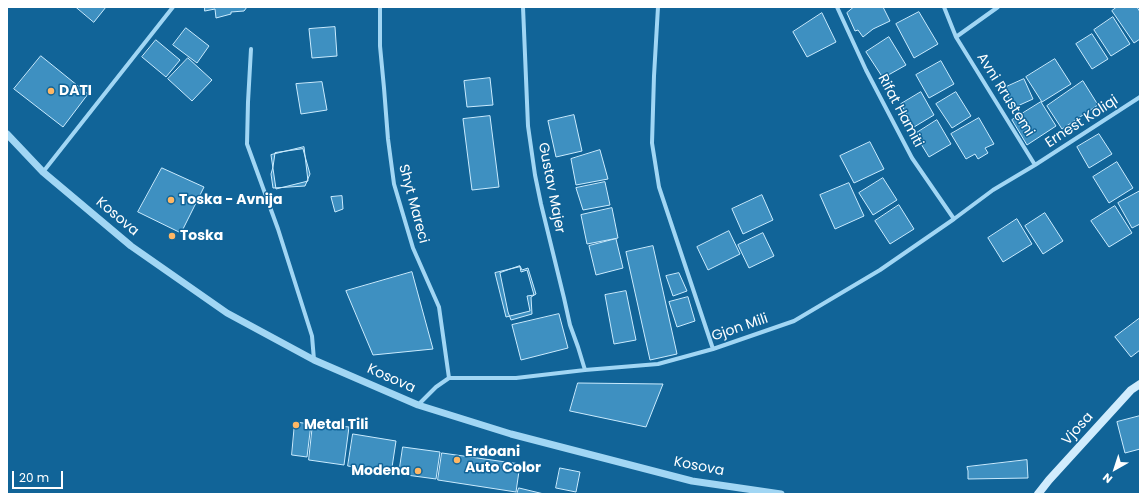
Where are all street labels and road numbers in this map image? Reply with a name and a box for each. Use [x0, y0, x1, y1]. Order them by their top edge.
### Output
street label: Avni Rrustemi [973, 50, 1037, 140]
street label: Rifat Hamiti [874, 72, 926, 150]
street label: Ernest Koliqi [1042, 92, 1122, 152]
street label: Gustav Majer [534, 141, 568, 235]
street label: Shyt Mareci [394, 163, 432, 245]
street label: Kosova [92, 194, 142, 240]
street label: Gjon Mili [710, 311, 770, 345]
street label: Kosova [364, 361, 418, 397]
street label: Vjosa [1059, 409, 1097, 449]
street label: Kosova [672, 454, 726, 480]

